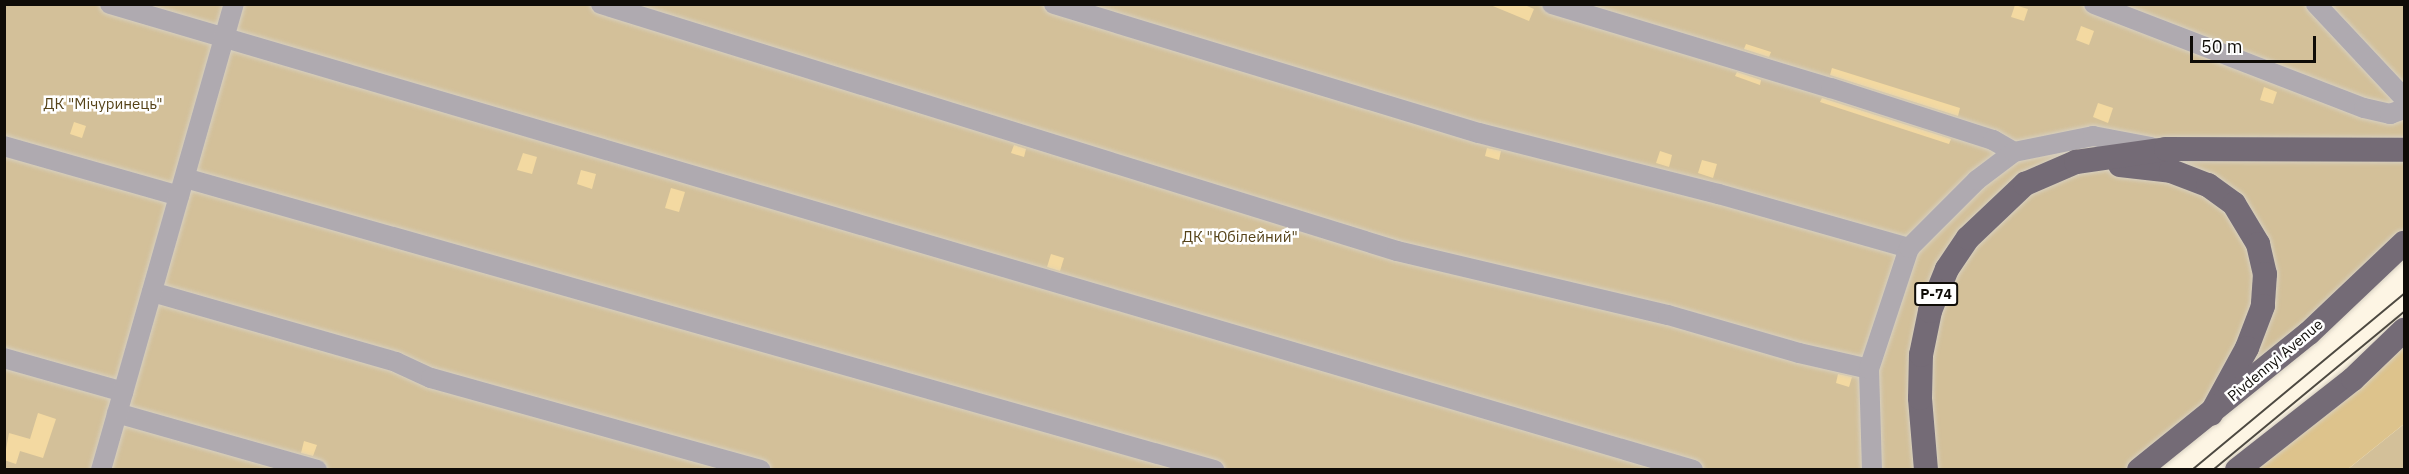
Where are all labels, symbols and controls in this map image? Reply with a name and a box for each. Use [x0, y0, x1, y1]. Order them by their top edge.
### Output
scale bar [2193, 24, 2319, 62]
text: 50 m [2201, 35, 2243, 58]
park label: ДК "Мічуринець" [44, 95, 162, 113]
park label: ДК "Юбілейний" [1182, 228, 1298, 246]
road number: Р-74 [1914, 283, 1958, 305]
street label: Pivdennyi Avenue [2224, 315, 2326, 405]

